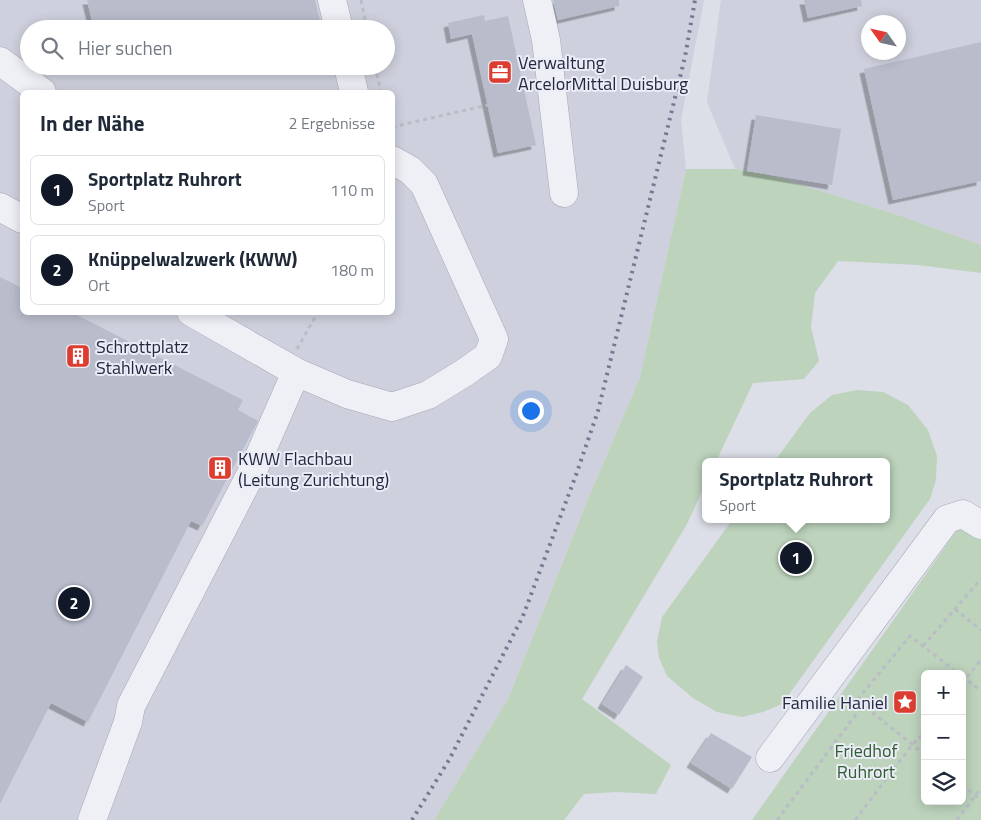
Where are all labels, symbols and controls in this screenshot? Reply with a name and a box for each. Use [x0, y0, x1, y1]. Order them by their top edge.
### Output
north arrow [861, 15, 906, 60]
search box [20, 20, 395, 75]
text: Hier suchen [78, 33, 173, 62]
icon: search [38, 34, 66, 62]
place label: Verwaltung ArcelorMittal Duisburg [518, 49, 688, 97]
office icon: Verwaltung ArcelorMittal Duisburg [487, 59, 513, 85]
text: In der Nähe [40, 107, 145, 139]
text: 2 Ergebnisse [288, 111, 375, 135]
text: Sportplatz Ruhrort [88, 164, 242, 193]
text: 1 [53, 178, 61, 202]
text: 110 m [330, 178, 374, 202]
text: Sport [88, 193, 125, 217]
text: Knüppelwalzwerk (KWW) [88, 244, 297, 273]
text: 2 [53, 258, 61, 282]
text: 180 m [330, 258, 374, 282]
text: Ort [88, 273, 110, 297]
place label: Schrottplatz Stahlwerk [96, 333, 189, 381]
building icon: Schrottplatz Stahlwerk [65, 343, 91, 369]
your location [518, 398, 544, 424]
place label: KWW Flachbau (Leitung Zurichtung) [238, 445, 389, 493]
building icon: KWW Flachbau (Leitung Zurichtung) [207, 455, 233, 481]
popup [702, 458, 890, 523]
text: Sportplatz Ruhrort [719, 464, 873, 493]
text: Sport [719, 493, 756, 517]
pin: 1 [780, 539, 812, 577]
pin: 2 [58, 584, 90, 622]
map controls [921, 670, 966, 805]
button: + [921, 670, 966, 715]
place label: Familie Haniel [782, 689, 888, 716]
place icon: Familie Haniel [892, 689, 918, 715]
button: − [921, 715, 966, 760]
park label: Friedhof Ruhrort [835, 737, 898, 785]
button: layers [921, 760, 966, 805]

